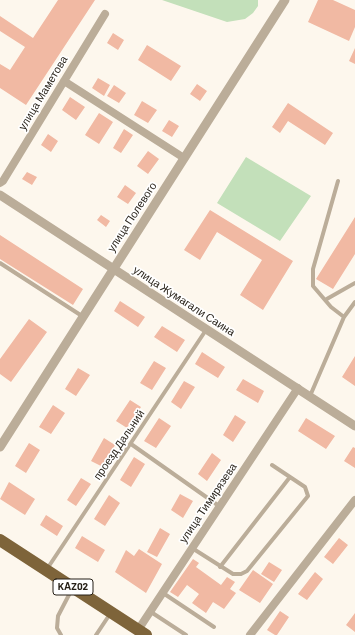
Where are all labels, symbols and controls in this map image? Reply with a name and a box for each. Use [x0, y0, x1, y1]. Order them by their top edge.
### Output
street label: улица Маметова [16, 54, 70, 132]
street label: улица Полевого [105, 180, 159, 254]
street label: улица Жумагали Саина [131, 263, 237, 339]
street label: проезд Дальний [91, 407, 147, 483]
street label: улица Тимирязева [176, 461, 240, 545]
road number: KАZ02 [53, 579, 93, 595]

